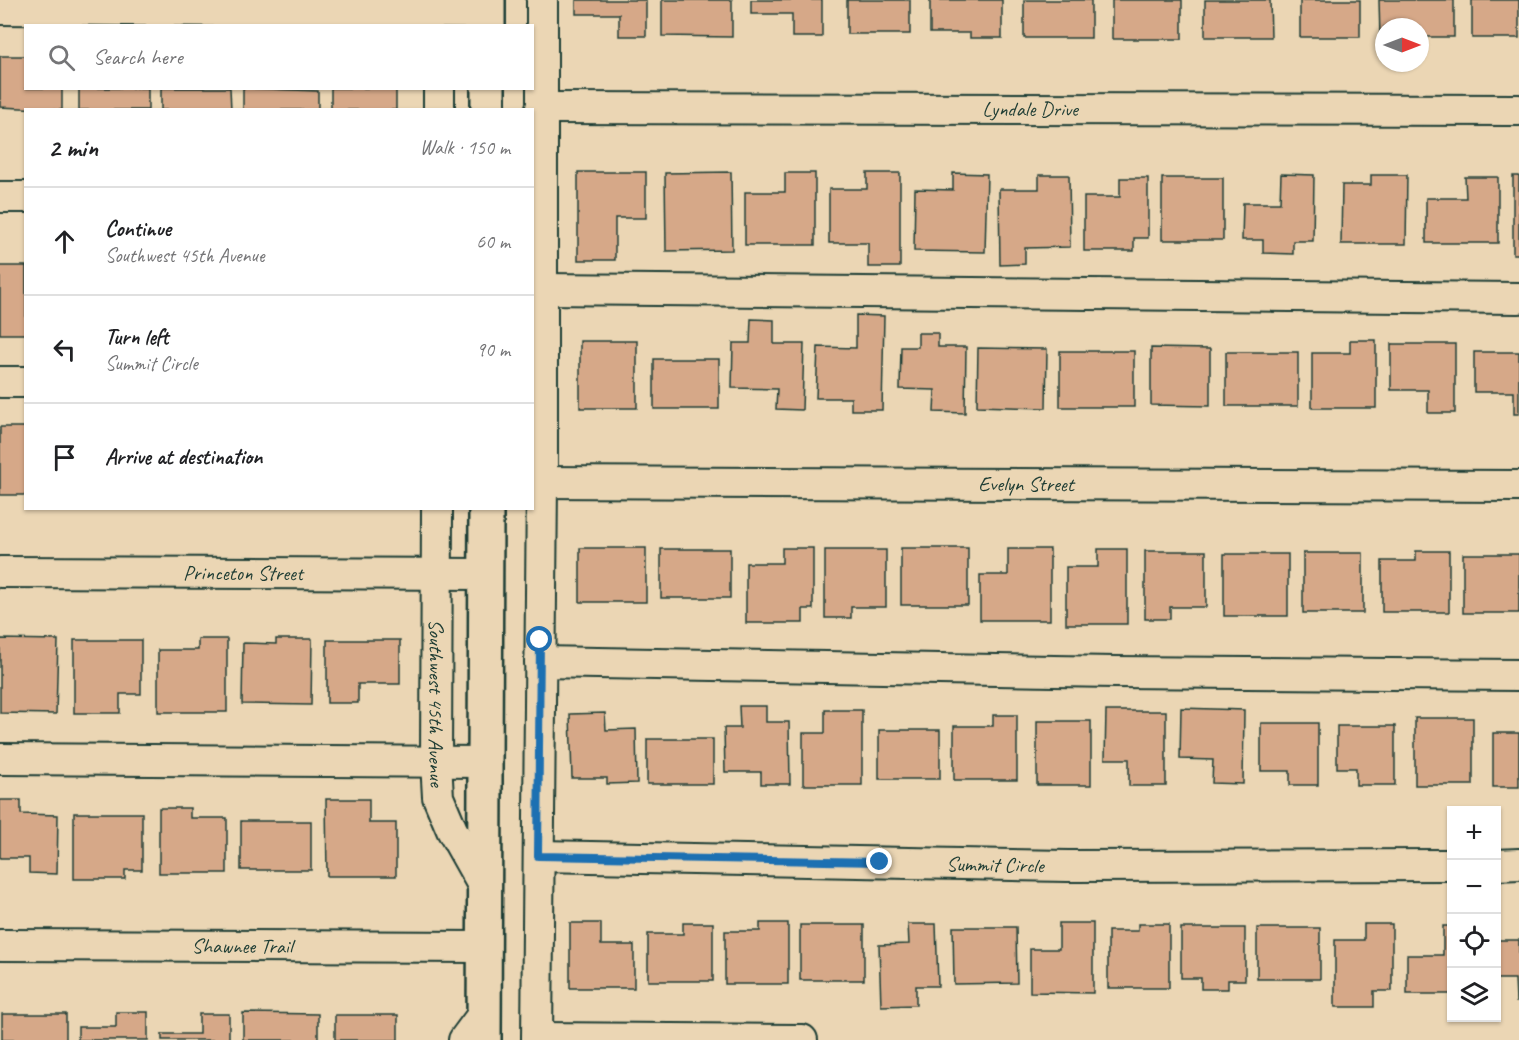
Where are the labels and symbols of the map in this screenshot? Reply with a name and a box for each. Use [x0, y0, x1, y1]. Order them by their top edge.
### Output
north arrow [1375, 18, 1429, 72]
street label: Lyndale Drive [982, 96, 1080, 122]
street label: Evelyn Street [978, 471, 1076, 497]
street label: Princeton Street [183, 560, 305, 586]
street label: Southwest 45th Avenue [423, 619, 450, 789]
route start [526, 626, 552, 652]
route end [866, 848, 892, 874]
street label: Summit Circle [946, 851, 1046, 879]
street label: Shawnee Trail [192, 933, 296, 959]

